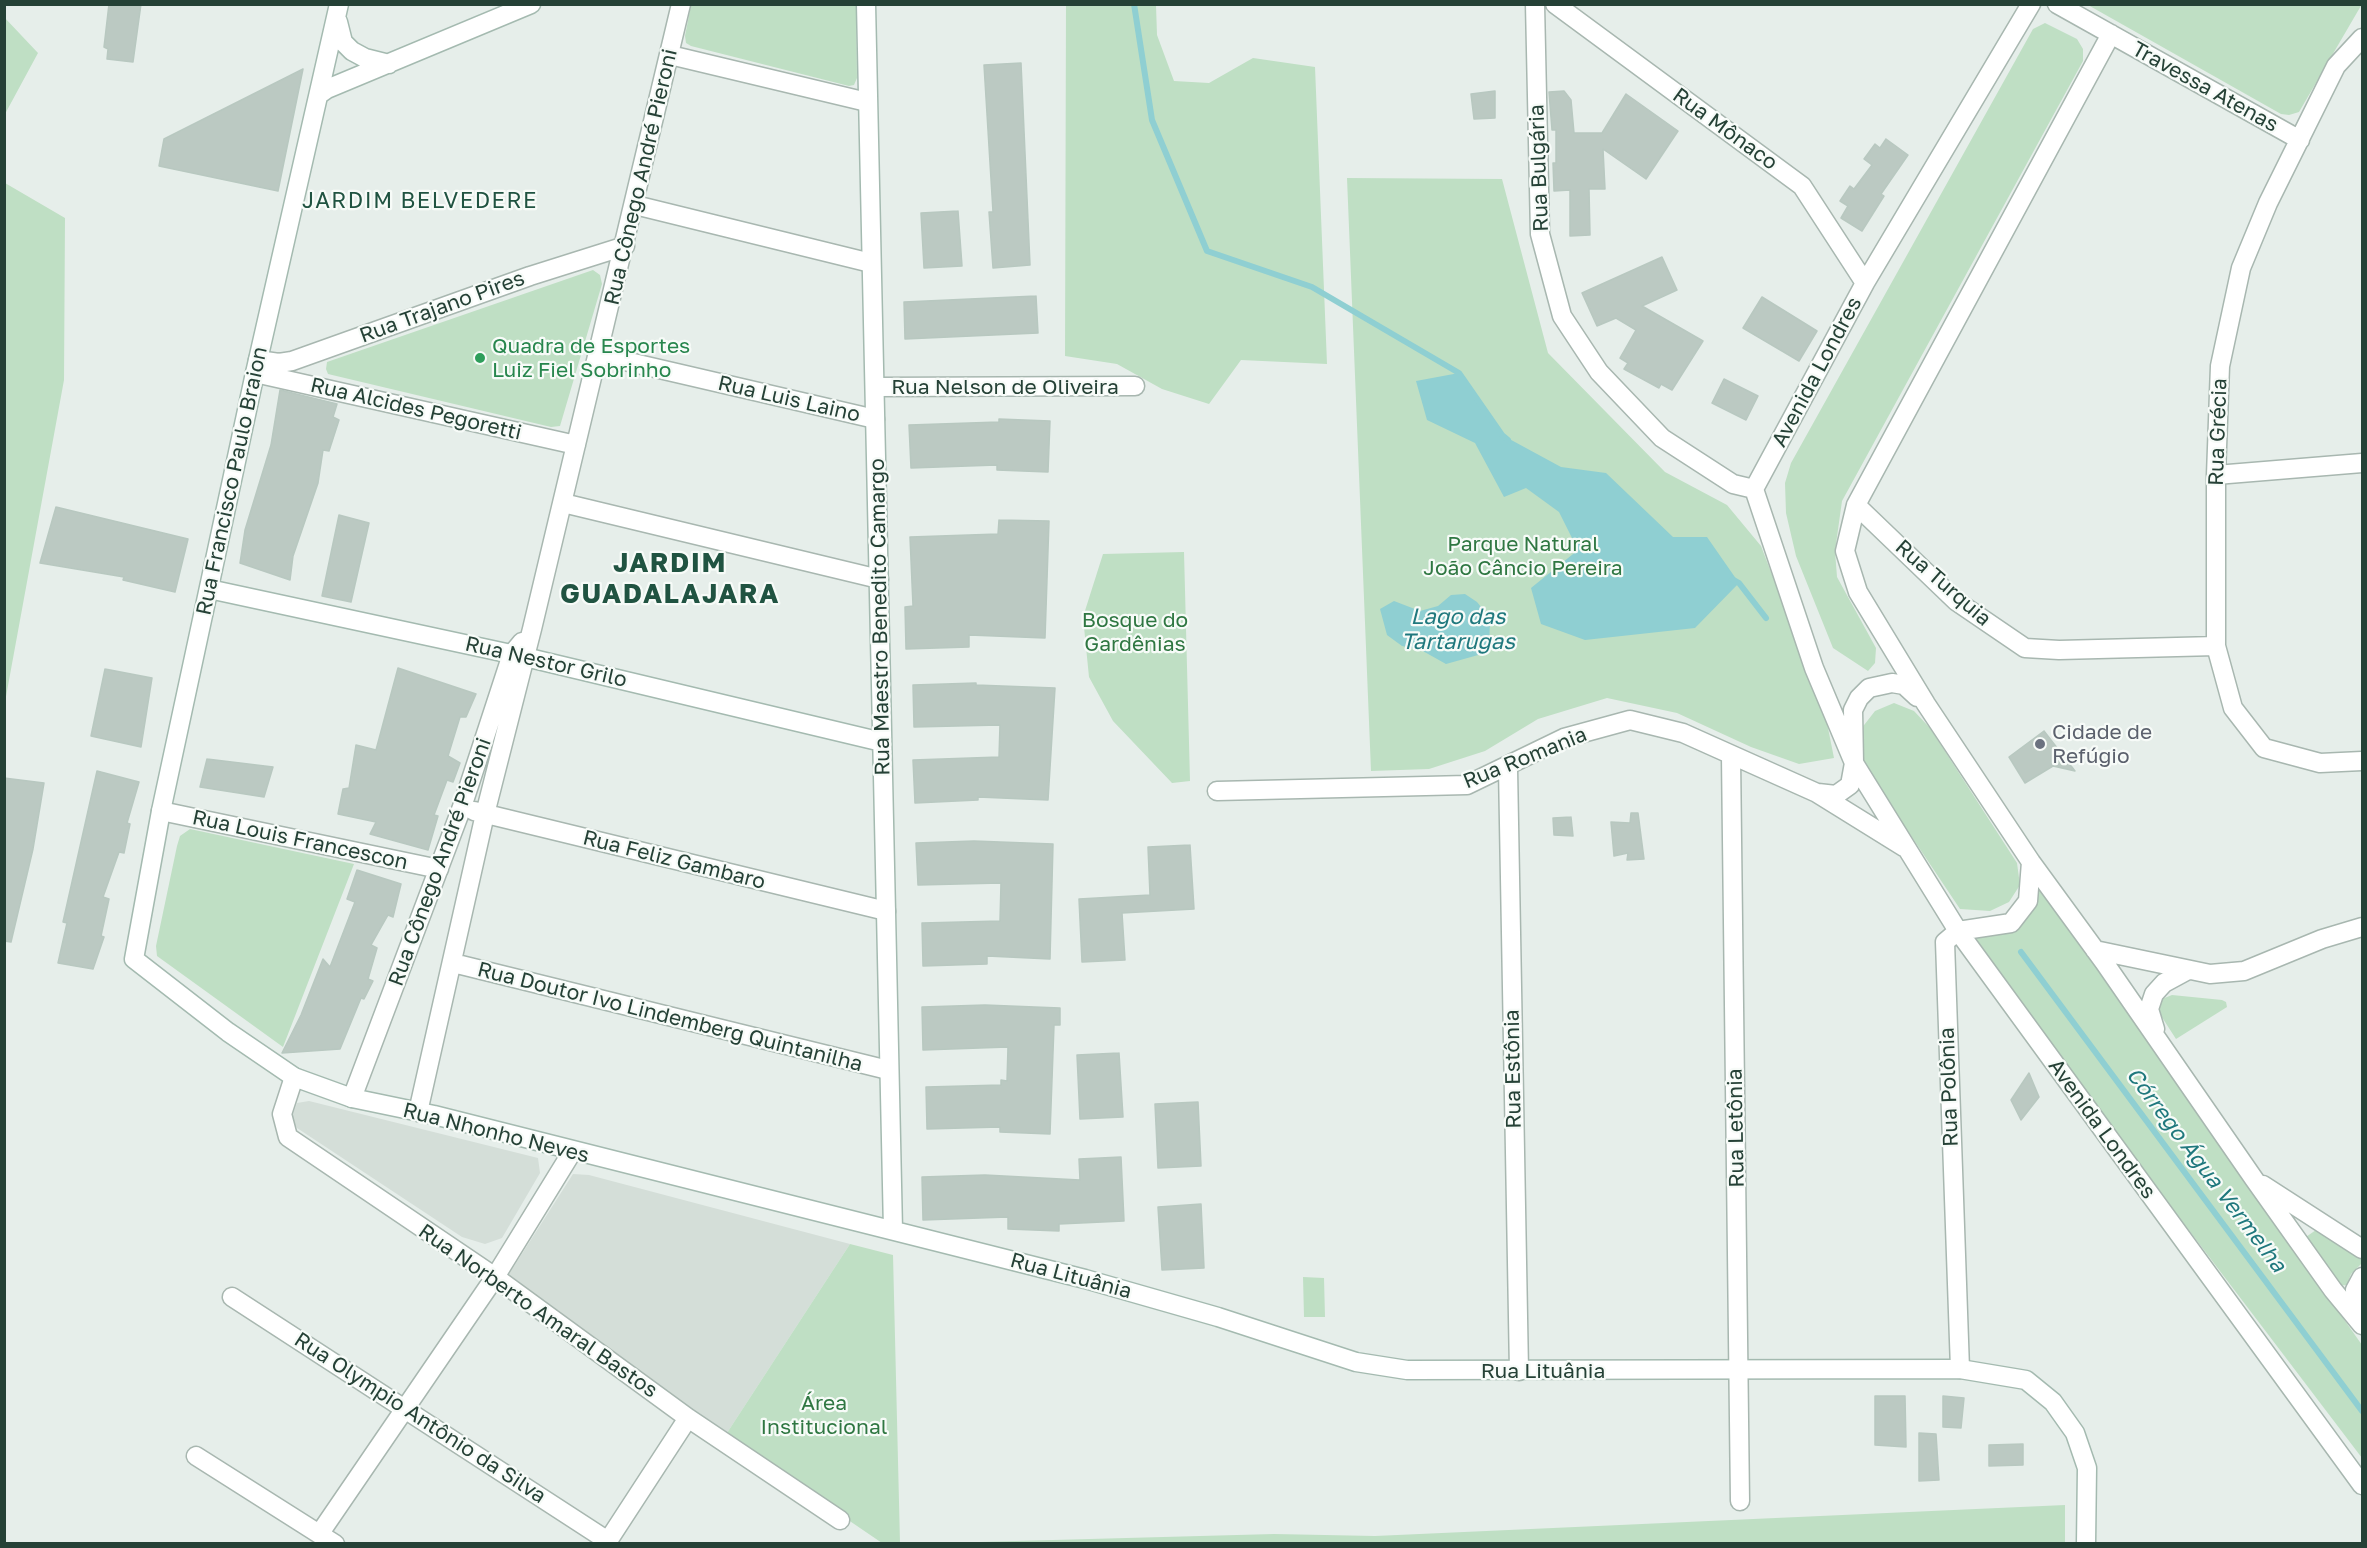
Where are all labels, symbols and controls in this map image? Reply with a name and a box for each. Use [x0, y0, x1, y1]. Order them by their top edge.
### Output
street label: Travessa Atenas [2128, 36, 2282, 138]
street label: Rua Cônego André Pieroni [599, 46, 683, 308]
street label: Rua Mônaco [1668, 83, 1782, 175]
street label: Rua Bulgária [1524, 104, 1554, 232]
district label: JARDIM BELVEDERE [302, 188, 538, 214]
street label: Rua Trajano Pires [356, 265, 528, 349]
street label: Avenida Londres [1767, 293, 1867, 451]
place label: Quadra de Esportes Luiz Fiel Sobrinho [492, 333, 690, 383]
street label: Rua Francisco Paulo Braion [191, 344, 273, 618]
marker: Quadra de Esportes Luiz Fiel Sobrinho [473, 351, 487, 365]
street label: Rua Luis Laino [715, 370, 863, 428]
street label: Rua Alcides Pegoretti [308, 372, 524, 446]
street label: Rua Nelson de Oliveira [891, 374, 1119, 400]
street label: Rua Grécia [2204, 378, 2232, 486]
street label: Rua Maestro Benedito Camargo [865, 458, 895, 776]
park label: Parque Natural João Câncio Pereira [1423, 531, 1623, 581]
street label: Rua Turquia [1890, 535, 1996, 631]
district label: JARDIM GUADALAJARA [560, 547, 780, 610]
water label: Lago das Tartarugas [1401, 604, 1515, 656]
park label: Bosque do Gardênias [1082, 607, 1188, 657]
street label: Rua Nestor Grilo [463, 631, 629, 693]
place label: Cidade de Refúgio [2052, 719, 2152, 769]
street label: Rua Romania [1459, 722, 1591, 794]
street label: Rua Cônego André Pieroni [383, 734, 497, 990]
marker: Cidade de Refúgio [2033, 737, 2047, 751]
street label: Rua Louis Francescon [190, 805, 410, 875]
street label: Rua Feliz Gambaro [580, 825, 768, 895]
street label: Rua Doutor Ivo Lindemberg Quintanilha [475, 957, 865, 1077]
street label: Rua Estônia [1499, 1009, 1527, 1129]
street label: Rua Polônia [1934, 1027, 1964, 1147]
street label: Avenida Londres [2043, 1054, 2161, 1204]
water label: Córrego Água Vermelha [2120, 1062, 2292, 1278]
street label: Rua Letônia [1722, 1068, 1750, 1188]
street label: Rua Nhonho Neves [400, 1098, 592, 1168]
street label: Rua Norberto Amaral Bastos [414, 1219, 662, 1403]
street label: Rua Lituânia [1008, 1248, 1134, 1304]
street label: Rua Olympio Antônio da Silva [290, 1327, 550, 1509]
street label: Rua Lituânia [1481, 1358, 1605, 1384]
park label: Área Institucional [761, 1390, 887, 1440]

